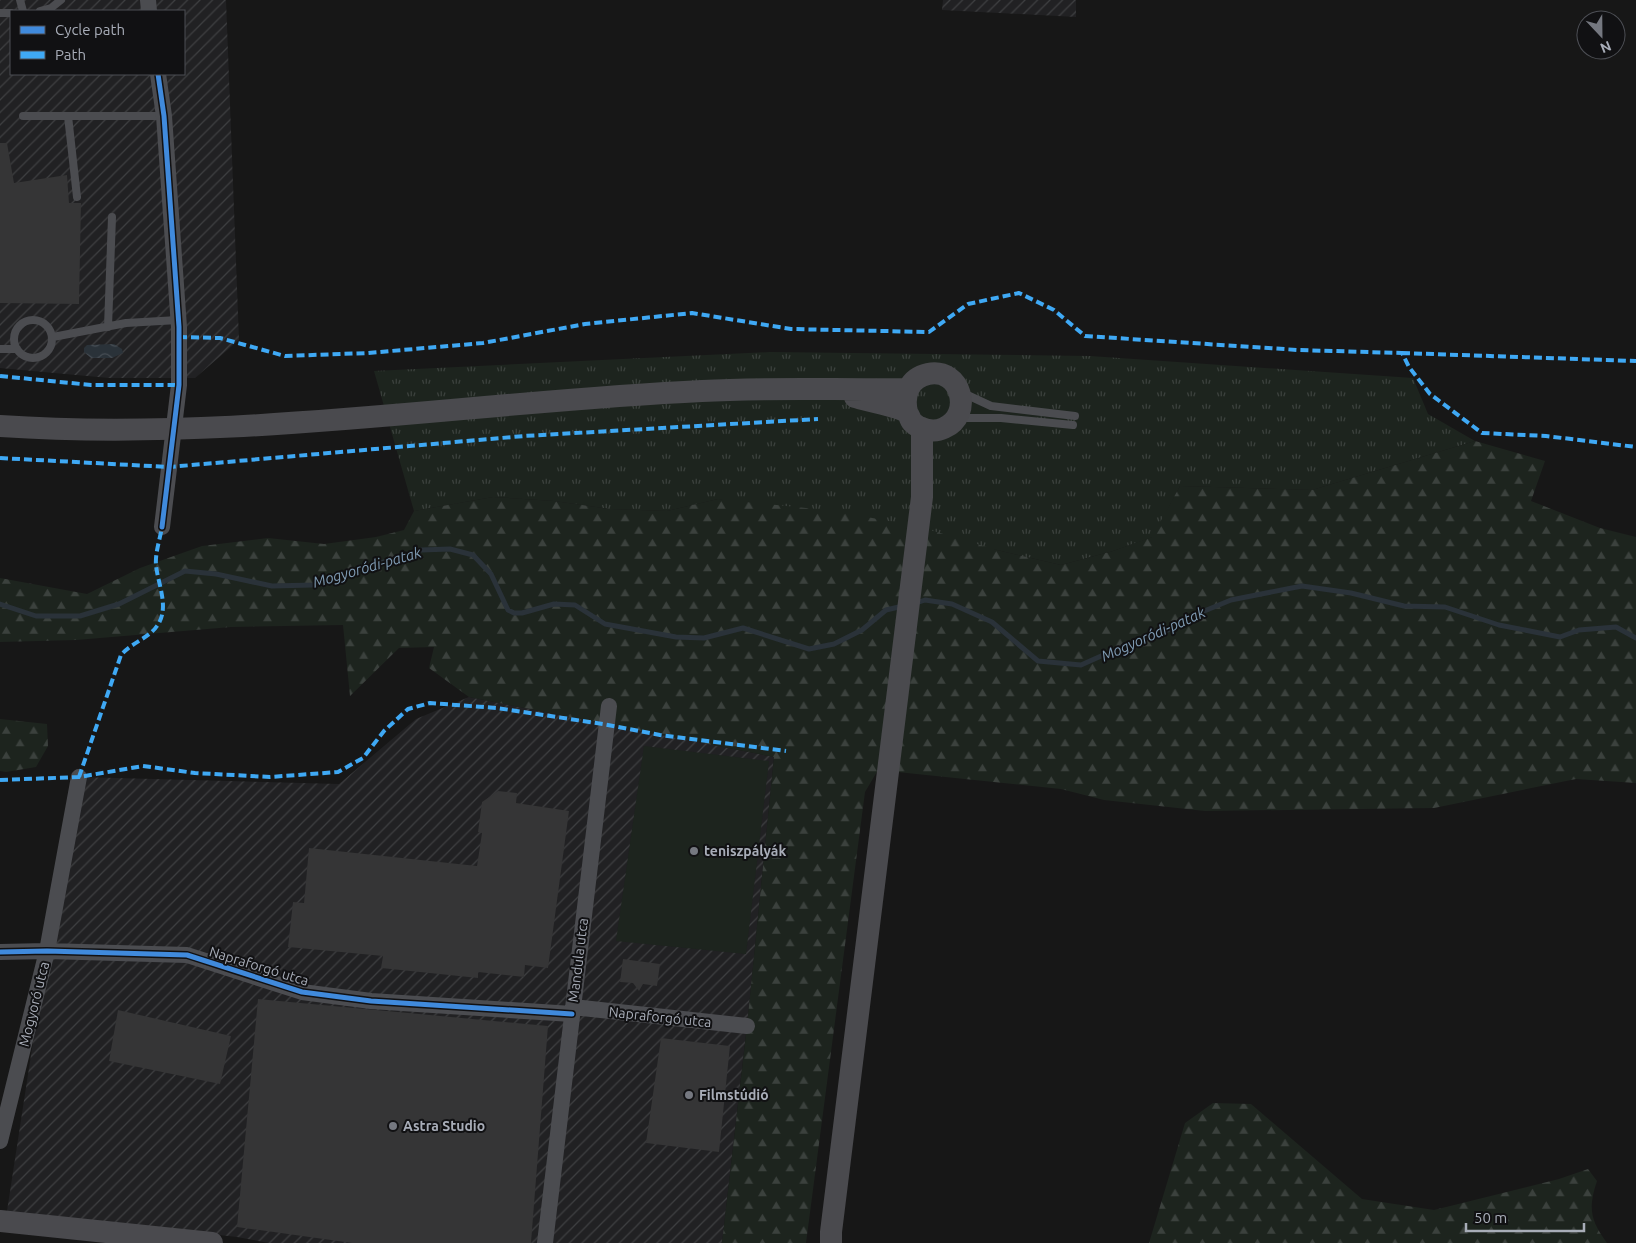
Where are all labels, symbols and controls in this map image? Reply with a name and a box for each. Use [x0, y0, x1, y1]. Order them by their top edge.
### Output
legend [10, 10, 185, 75]
north arrow [1576, 10, 1626, 60]
text: Cycle path [55, 21, 125, 38]
text: N [1598, 38, 1614, 56]
text: Path [55, 46, 86, 63]
water label: Mogyoródi-patak [311, 543, 424, 591]
water label: Mogyoródi-patak [1098, 603, 1208, 665]
place label: teniszpályák [704, 843, 786, 859]
marker: teniszpályák [688, 845, 700, 857]
street label: Mandula utca [565, 917, 591, 1003]
street label: Napraforgó utca [207, 943, 311, 989]
street label: Mogyoró utca [16, 960, 52, 1048]
street label: Napraforgó utca [608, 1004, 712, 1030]
place label: Filmstúdió [699, 1087, 769, 1103]
marker: Filmstúdió [683, 1089, 695, 1101]
place label: Astra Studio [403, 1118, 485, 1134]
marker: Astra Studio [387, 1120, 399, 1132]
scale bar [1466, 1200, 1584, 1232]
text: 50 m [1474, 1209, 1507, 1226]

